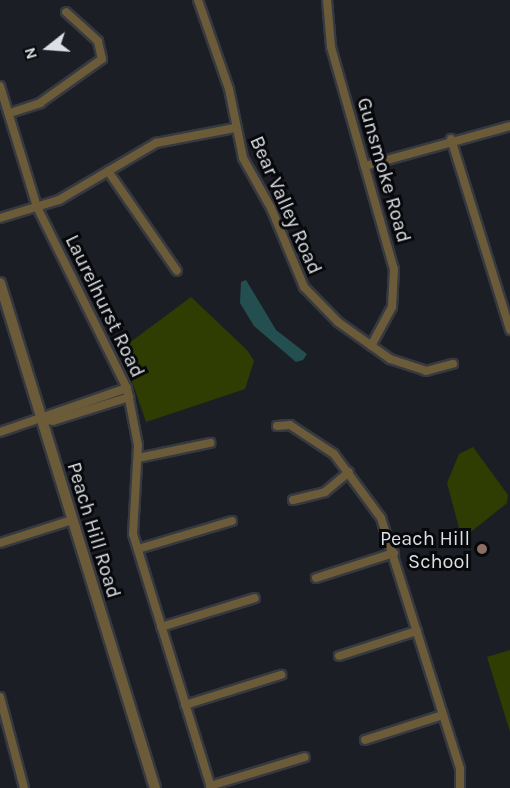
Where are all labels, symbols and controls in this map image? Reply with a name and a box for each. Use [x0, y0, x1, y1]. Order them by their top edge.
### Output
north arrow [18, 18, 78, 78]
text: N [20, 45, 41, 62]
street label: Gunsmoke Road [352, 95, 416, 245]
street label: Bear Valley Road [245, 132, 327, 278]
street label: Laurelhurst Road [60, 231, 150, 381]
street label: Peach Hill Road [62, 459, 126, 601]
place label: Peach Hill School [380, 526, 470, 573]
marker: Peach Hill School [475, 542, 489, 556]

